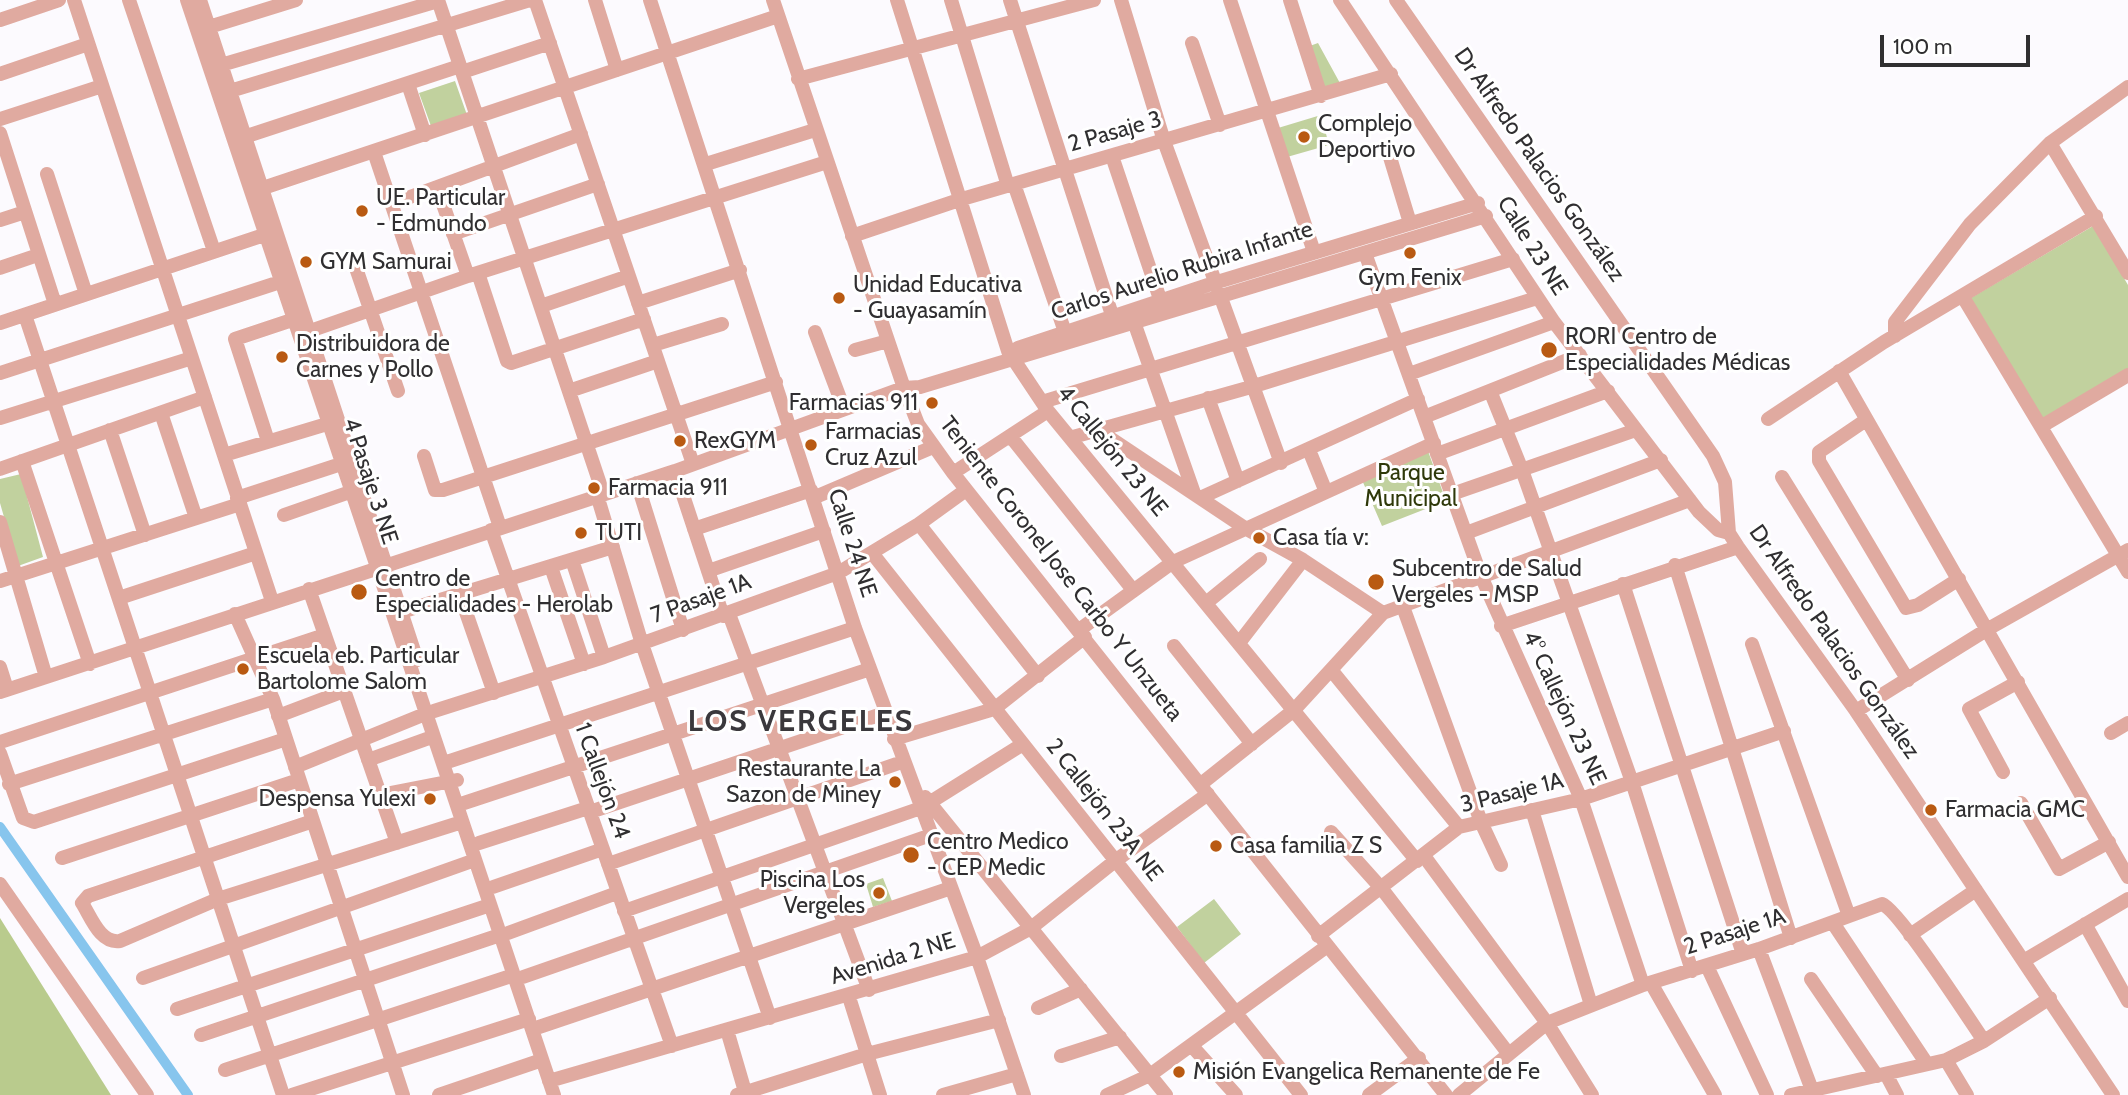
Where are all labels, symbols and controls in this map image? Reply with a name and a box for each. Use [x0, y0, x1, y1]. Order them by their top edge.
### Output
scale bar [1883, 21, 2034, 65]
text: 100 m [1893, 34, 1952, 59]
street label: Dr Alfredo Palacios González [1448, 43, 1630, 287]
street label: 2 Pasaje 3 [1065, 106, 1165, 158]
place label: Complejo Deportivo [1318, 110, 1415, 164]
marker: Complejo Deportivo [1296, 129, 1312, 145]
place label: UE. Particular - Edmundo [376, 184, 505, 238]
street label: Calle 23 NE [1491, 191, 1573, 301]
marker: UE. Particular - Edmundo [354, 203, 370, 219]
street label: Carlos Aurelio Rubira Infante [1048, 216, 1316, 326]
marker: Gym Fenix [1402, 245, 1418, 261]
place label: GYM Samurai [320, 248, 452, 276]
marker: GYM Samurai [298, 254, 314, 270]
place label: Gym Fenix [1358, 264, 1462, 292]
place label: Unidad Educativa - Guayasamín [853, 271, 1022, 325]
marker: Unidad Educativa - Guayasamín [831, 290, 847, 306]
place label: RORI Centro de Especialidades Médicas [1565, 323, 1790, 377]
place label: Distribuidora de Carnes y Pollo [296, 330, 450, 384]
marker: RORI Centro de Especialidades Médicas [1539, 340, 1559, 360]
marker: Distribuidora de Carnes y Pollo [274, 349, 290, 365]
street label: 4 Callejón 23 NE [1051, 380, 1173, 522]
place label: Farmacias 911 [789, 389, 918, 417]
marker: Farmacias 911 [924, 395, 940, 411]
street label: Teniente Coronel Jose Carbo Y Unzueta [933, 411, 1189, 727]
street label: 4 Pasaje 3 NE [337, 414, 403, 548]
place label: Farmacias Cruz Azul [825, 418, 921, 472]
place label: RexGYM [694, 427, 776, 455]
marker: RexGYM [672, 433, 688, 449]
marker: Farmacias Cruz Azul [803, 437, 819, 453]
park label: Parque Municipal [1365, 459, 1457, 513]
place label: Farmacia 911 [608, 474, 728, 502]
marker: Farmacia 911 [586, 480, 602, 496]
street label: Calle 24 NE [822, 485, 882, 601]
place label: TUTI [595, 519, 642, 547]
street label: Dr Alfredo Palacios González [1743, 520, 1925, 764]
place label: Casa tía v: [1273, 524, 1369, 552]
marker: TUTI [573, 525, 589, 541]
marker: Casa tía v: [1251, 530, 1267, 546]
place label: Subcentro de Salud Vergeles - MSP [1392, 555, 1582, 609]
place label: Centro de Especialidades - Herolab [375, 565, 613, 619]
street label: 7 Pasaje 1A [647, 568, 755, 630]
marker: Subcentro de Salud Vergeles - MSP [1366, 572, 1386, 592]
marker: Centro de Especialidades - Herolab [349, 582, 369, 602]
street label: 4° Callejón 23 NE [1516, 627, 1612, 789]
place label: Escuela eb. Particular Bartolome Salom [257, 642, 459, 696]
marker: Escuela eb. Particular Bartolome Salom [235, 661, 251, 677]
district label: LOS VERGELES [689, 704, 913, 740]
street label: 1 Callejón 24 [568, 719, 636, 843]
street label: 2 Callejón 23A NE [1040, 733, 1168, 887]
place label: Restaurante La Sazon de Miney [726, 755, 881, 809]
street label: 3 Pasaje 1A [1457, 767, 1567, 819]
marker: Restaurante La Sazon de Miney [887, 774, 903, 790]
place label: Despensa Yulexi [259, 785, 416, 813]
marker: Despensa Yulexi [422, 791, 438, 807]
place label: Farmacia GMC [1945, 796, 2085, 824]
marker: Farmacia GMC [1923, 802, 1939, 818]
place label: Centro Medico - CEP Medic [927, 828, 1069, 882]
place label: Casa familia Z S [1230, 832, 1382, 860]
marker: Casa familia Z S [1208, 838, 1224, 854]
marker: Centro Medico - CEP Medic [901, 845, 921, 865]
place label: Piscina Los Vergeles [760, 866, 865, 920]
marker: Piscina Los Vergeles [871, 885, 887, 901]
street label: 2 Pasaje 1A [1681, 903, 1789, 961]
street label: Avenida 2 NE [827, 927, 959, 991]
place label: Misión Evangelica Remanente de Fe [1193, 1058, 1540, 1086]
marker: Misión Evangelica Remanente de Fe [1171, 1064, 1187, 1080]

